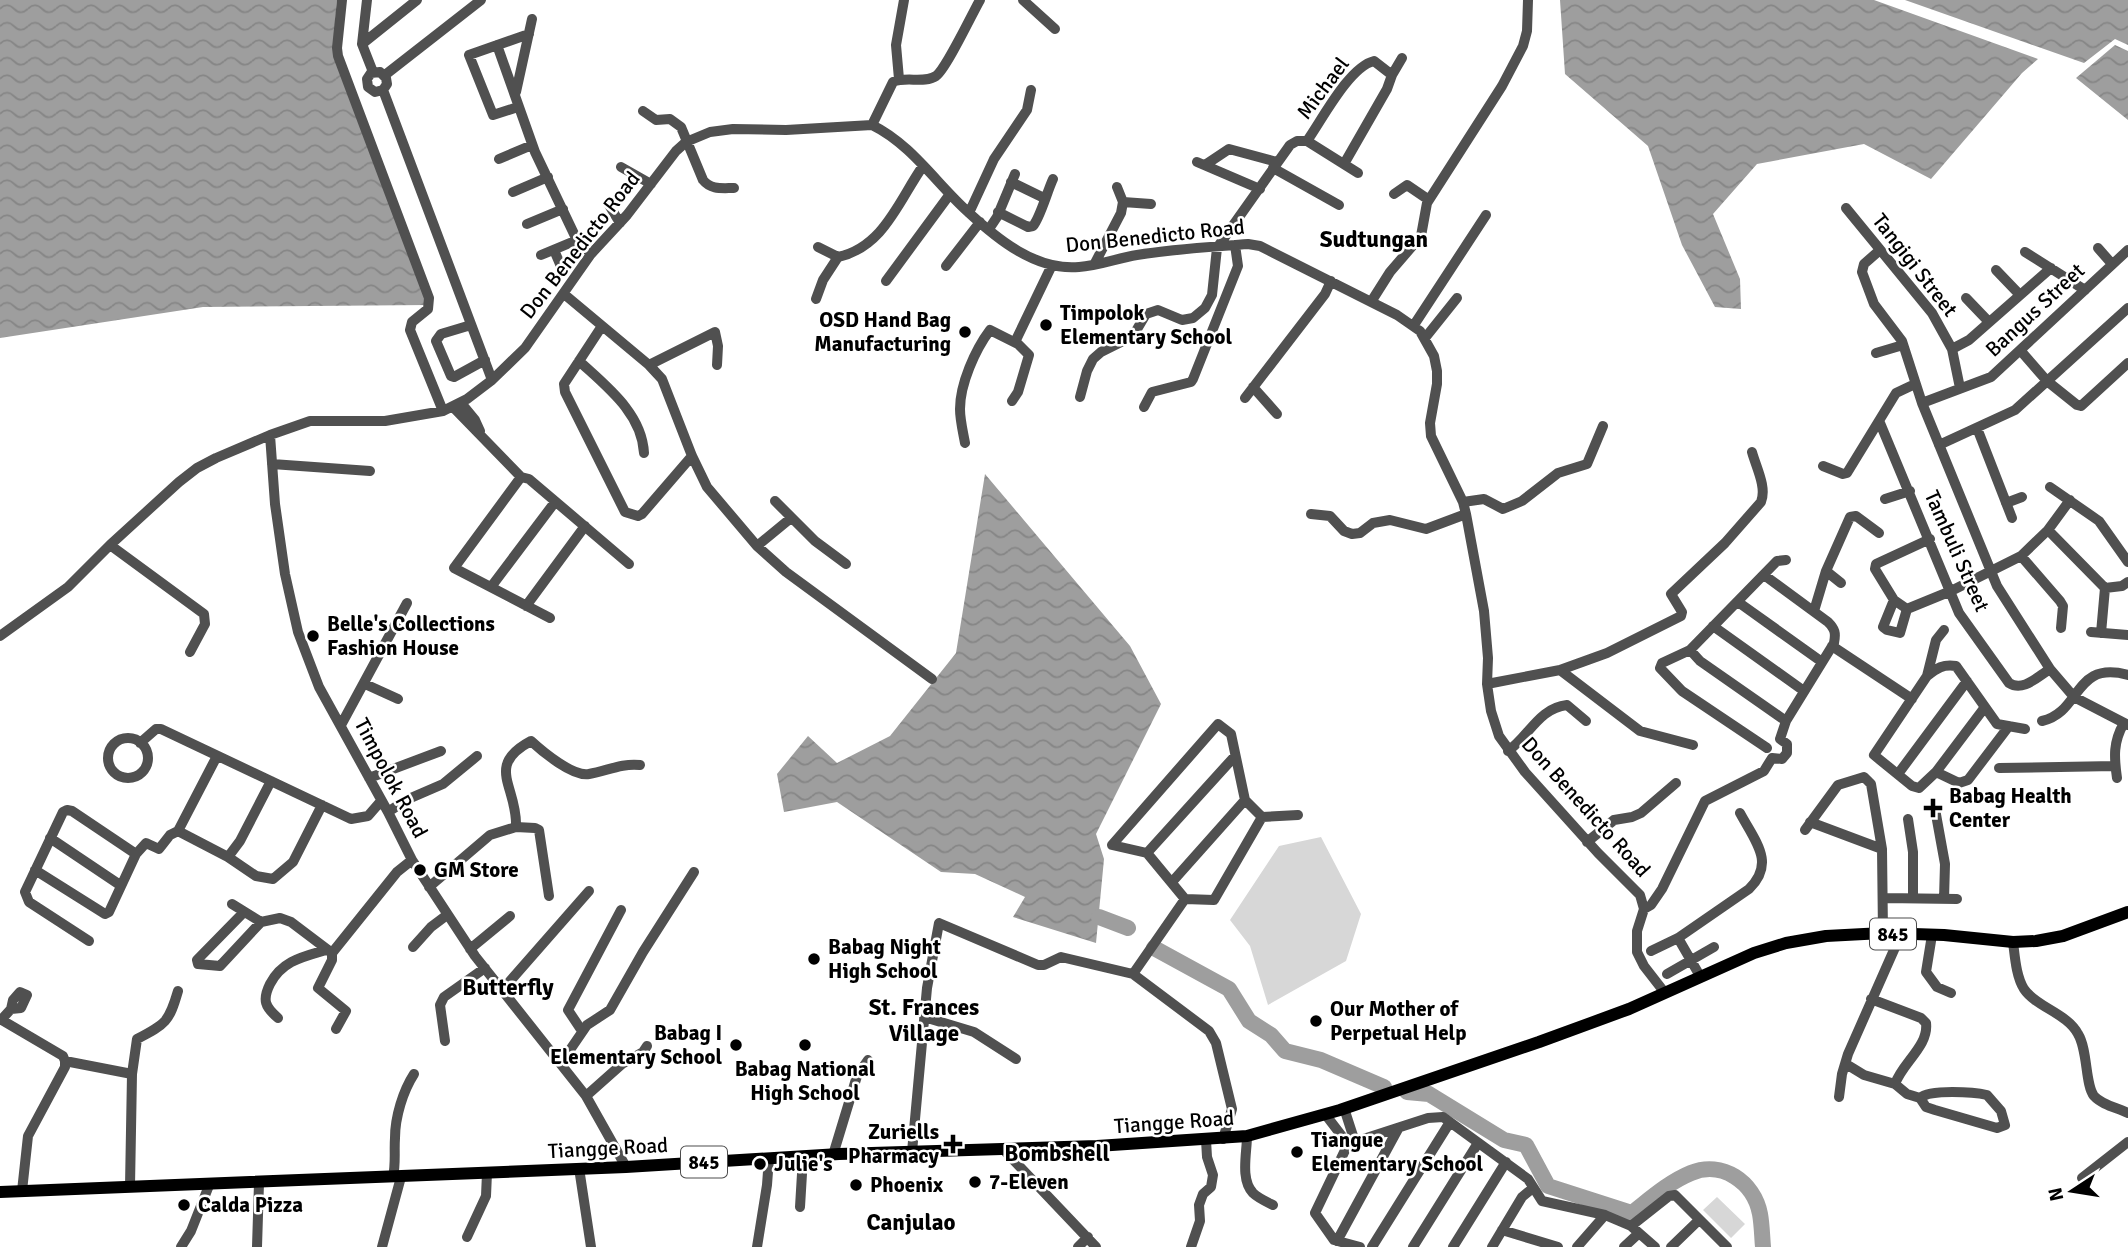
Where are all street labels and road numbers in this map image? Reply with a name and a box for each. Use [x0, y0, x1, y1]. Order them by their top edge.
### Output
street label: Michael [1291, 52, 1355, 124]
street label: Don Benedicto Road [514, 166, 646, 324]
street label: Tangigi Street [1867, 208, 1963, 322]
street label: Don Benedicto Road [1064, 214, 1246, 258]
street label: Bangus Street [1980, 258, 2090, 362]
street label: Tambuli Street [1919, 486, 1995, 616]
street label: Timpolok Road [349, 714, 433, 842]
street label: Don Benedicto Road [1516, 731, 1656, 883]
road number: 845 [1870, 918, 1916, 950]
street label: Tiangge Road [1113, 1105, 1235, 1139]
street label: Tiangge Road [547, 1132, 669, 1164]
road number: 845 [681, 1146, 727, 1178]

